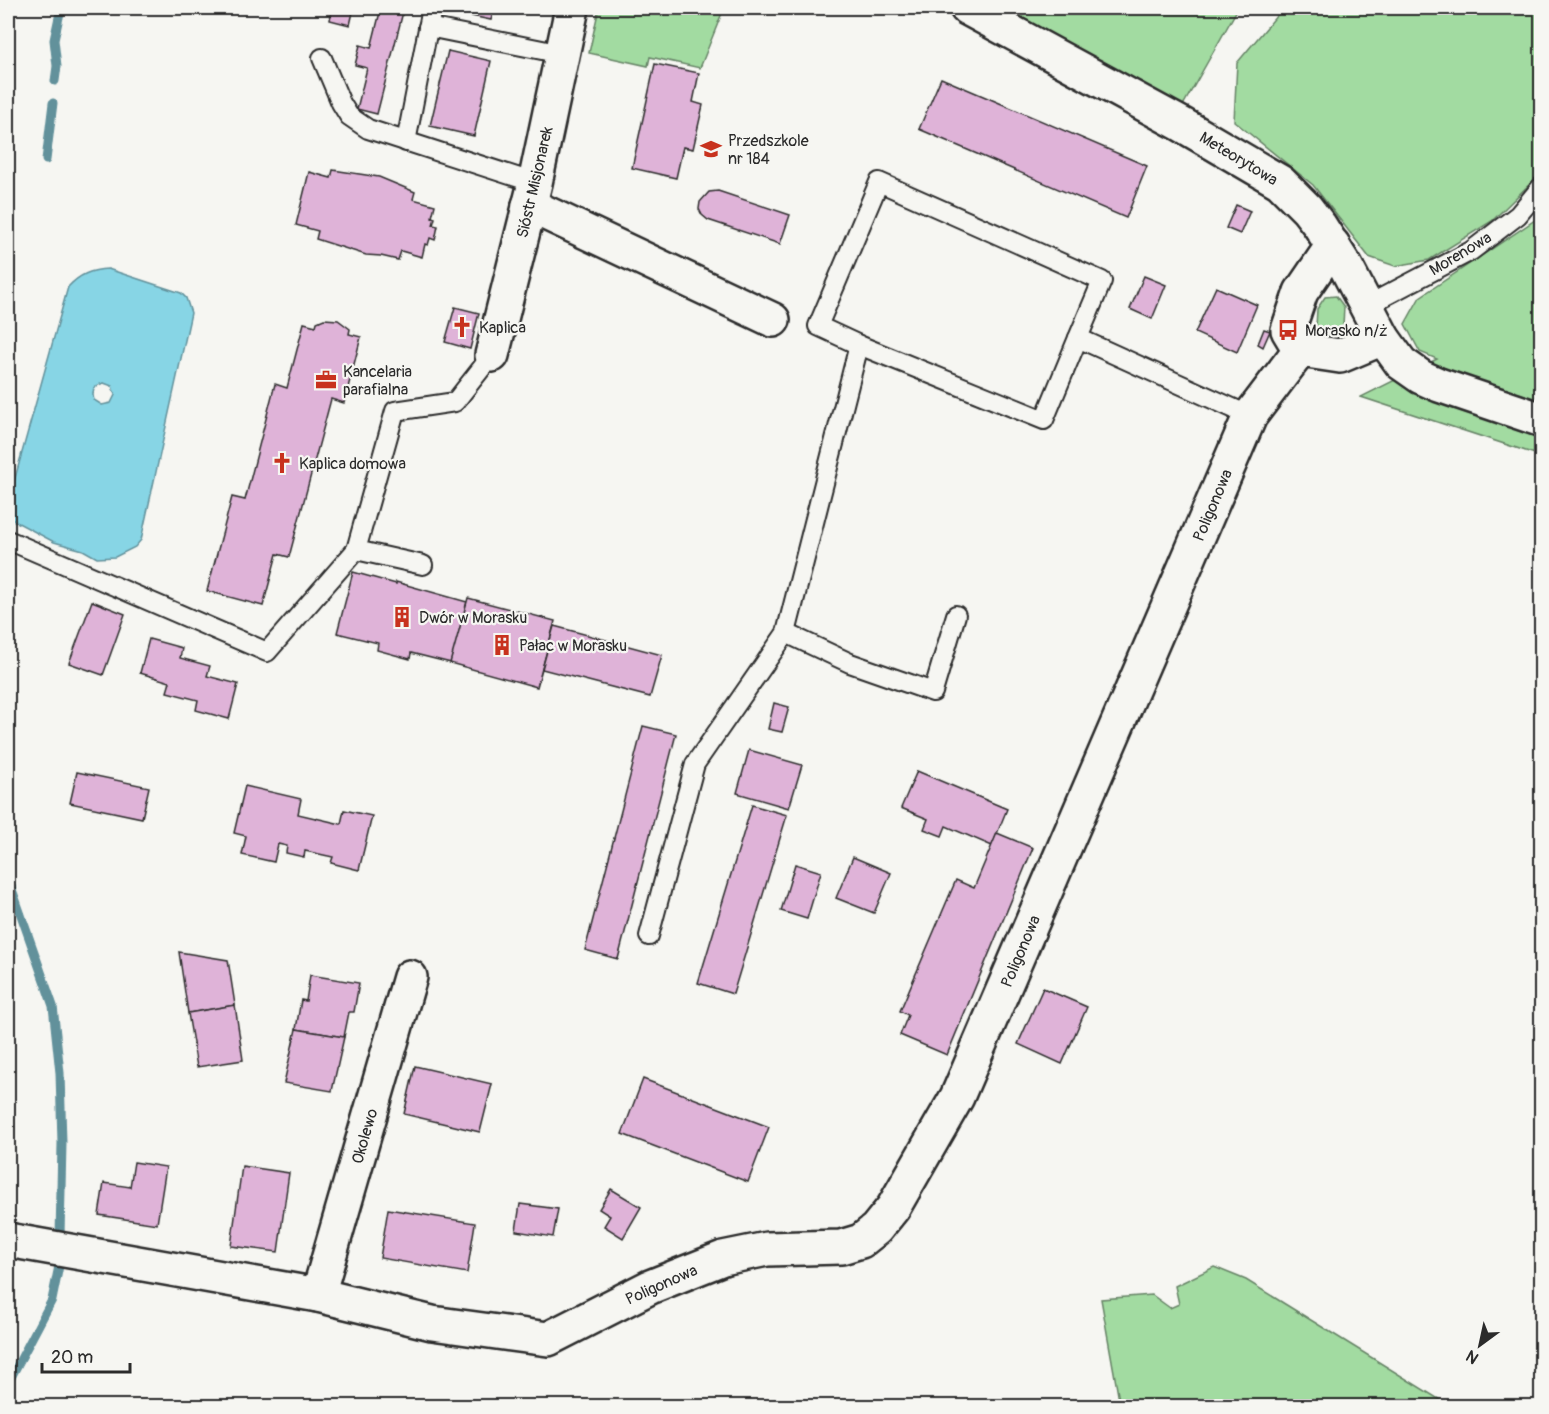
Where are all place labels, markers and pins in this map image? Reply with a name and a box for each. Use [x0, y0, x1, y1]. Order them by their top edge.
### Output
place label: Przedszkole nr 184 [728, 131, 809, 169]
school or university icon: Przedszkole nr 184 [699, 137, 723, 161]
church icon: Kaplica [450, 315, 474, 339]
place label: Kaplica [479, 318, 526, 338]
bus stop icon: Morasko n/ż [1276, 318, 1300, 342]
place label: Morasko n/ż [1305, 321, 1387, 341]
place label: Kancelaria parafialna [343, 362, 412, 400]
office icon: Kancelaria parafialna [314, 368, 338, 392]
church icon: Kaplica domowa [270, 451, 294, 475]
place label: Kaplica domowa [299, 454, 406, 474]
building icon: Dwór w Morasku [390, 605, 414, 629]
place label: Dwór w Morasku [419, 608, 527, 628]
building icon: Pałac w Morasku [490, 633, 514, 657]
place label: Pałac w Morasku [519, 636, 627, 656]

